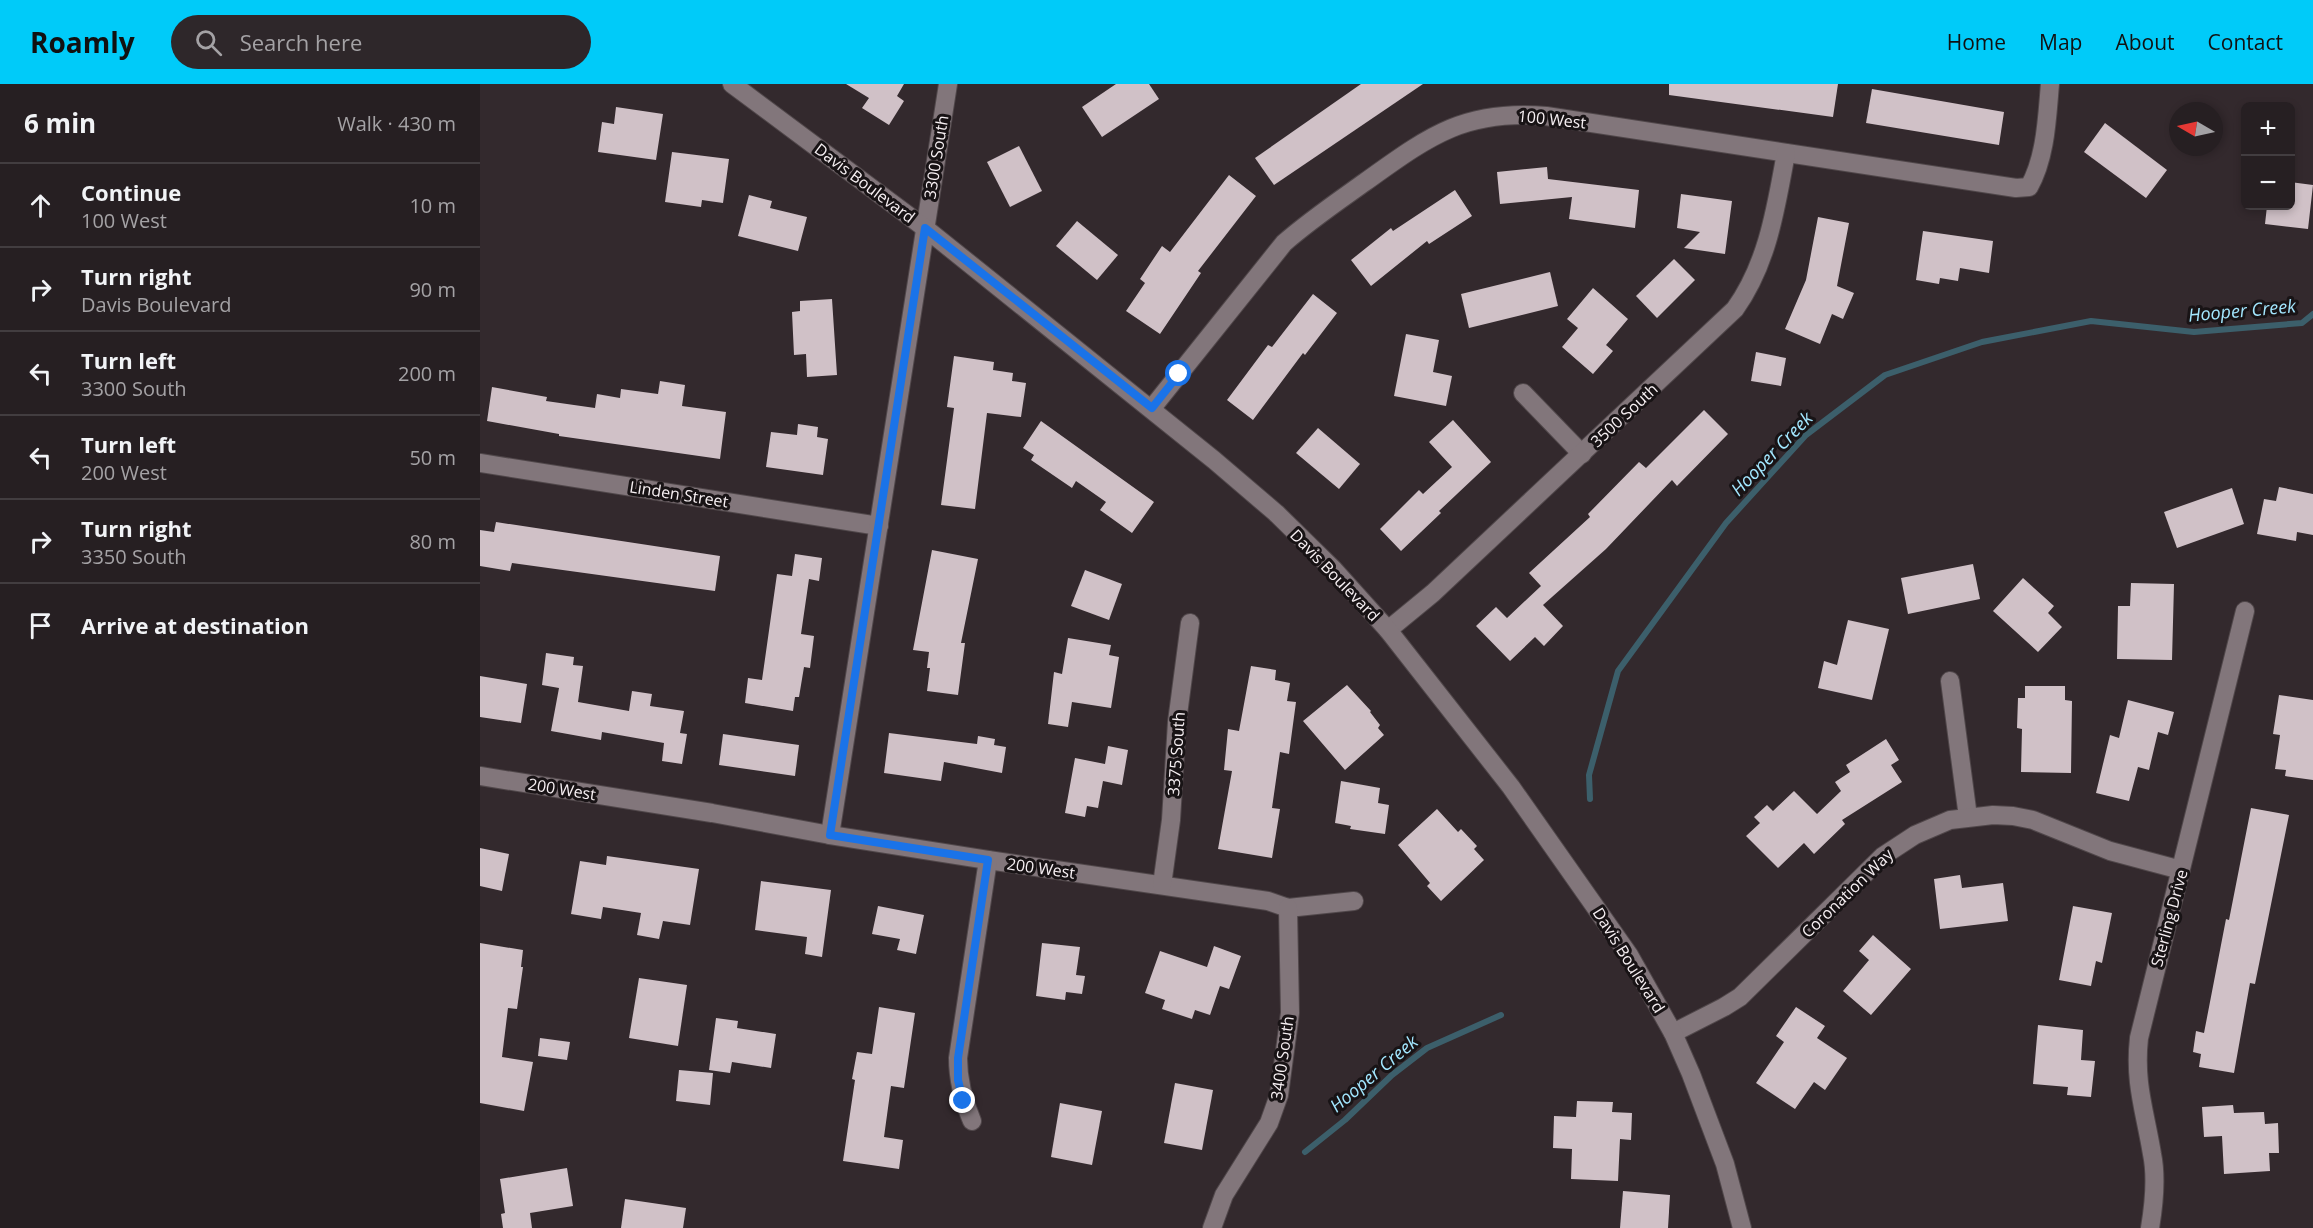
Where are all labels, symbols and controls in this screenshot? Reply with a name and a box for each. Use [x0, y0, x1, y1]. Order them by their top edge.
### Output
search box [171, 15, 591, 69]
text: Roamly [30, 23, 135, 61]
icon: search [192, 26, 225, 59]
text: Search here [240, 27, 362, 57]
text: Home [1947, 28, 2006, 56]
text: Map [2039, 28, 2082, 56]
text: About [2115, 28, 2175, 56]
text: Contact [2208, 28, 2283, 56]
north arrow [2169, 102, 2223, 156]
map controls [2241, 102, 2295, 210]
button: + [2241, 102, 2295, 156]
street label: 100 West [1517, 104, 1588, 134]
text: 6 min [24, 105, 96, 141]
text: Walk · 430 m [337, 110, 456, 137]
street label: 3300 South [919, 114, 953, 200]
street label: Davis Boulevard [810, 138, 920, 228]
button: − [2241, 156, 2295, 210]
text: Continue [81, 177, 181, 207]
icon: ahead [24, 189, 57, 222]
text: 10 m [409, 192, 456, 219]
text: 100 West [81, 207, 167, 234]
text: Turn right [81, 261, 192, 291]
icon: right [24, 273, 57, 306]
text: 90 m [409, 276, 456, 303]
text: Davis Boulevard [81, 291, 231, 318]
water label: Hooper Creek [2187, 293, 2298, 327]
text: Turn left [81, 345, 176, 375]
icon: left [24, 357, 57, 390]
text: 200 m [398, 360, 456, 387]
route start [1165, 360, 1191, 386]
text: 3300 South [81, 375, 187, 402]
street label: 3500 South [1586, 378, 1662, 452]
water label: Hooper Creek [1725, 405, 1818, 501]
text: Turn left [81, 429, 176, 459]
icon: left [24, 441, 57, 474]
text: 50 m [409, 444, 456, 471]
text: 200 West [81, 459, 167, 486]
street label: Linden Street [628, 475, 730, 513]
text: Turn right [81, 513, 192, 543]
street label: Davis Boulevard [1285, 524, 1385, 626]
icon: right [24, 525, 57, 558]
text: 80 m [409, 528, 456, 555]
text: 3350 South [81, 543, 187, 570]
icon: arrive [24, 609, 57, 642]
text: Arrive at destination [81, 610, 309, 640]
street label: 3375 South [1162, 711, 1190, 797]
street label: 200 West [526, 773, 598, 805]
street label: Coronation Way [1796, 843, 1898, 942]
street label: 200 West [1005, 852, 1077, 884]
street label: Sterling Drive [2145, 867, 2193, 969]
street label: Davis Boulevard [1588, 903, 1670, 1017]
street label: 3400 South [1265, 1015, 1299, 1101]
water label: Hooper Creek [1324, 1029, 1423, 1117]
route end [949, 1087, 975, 1113]

